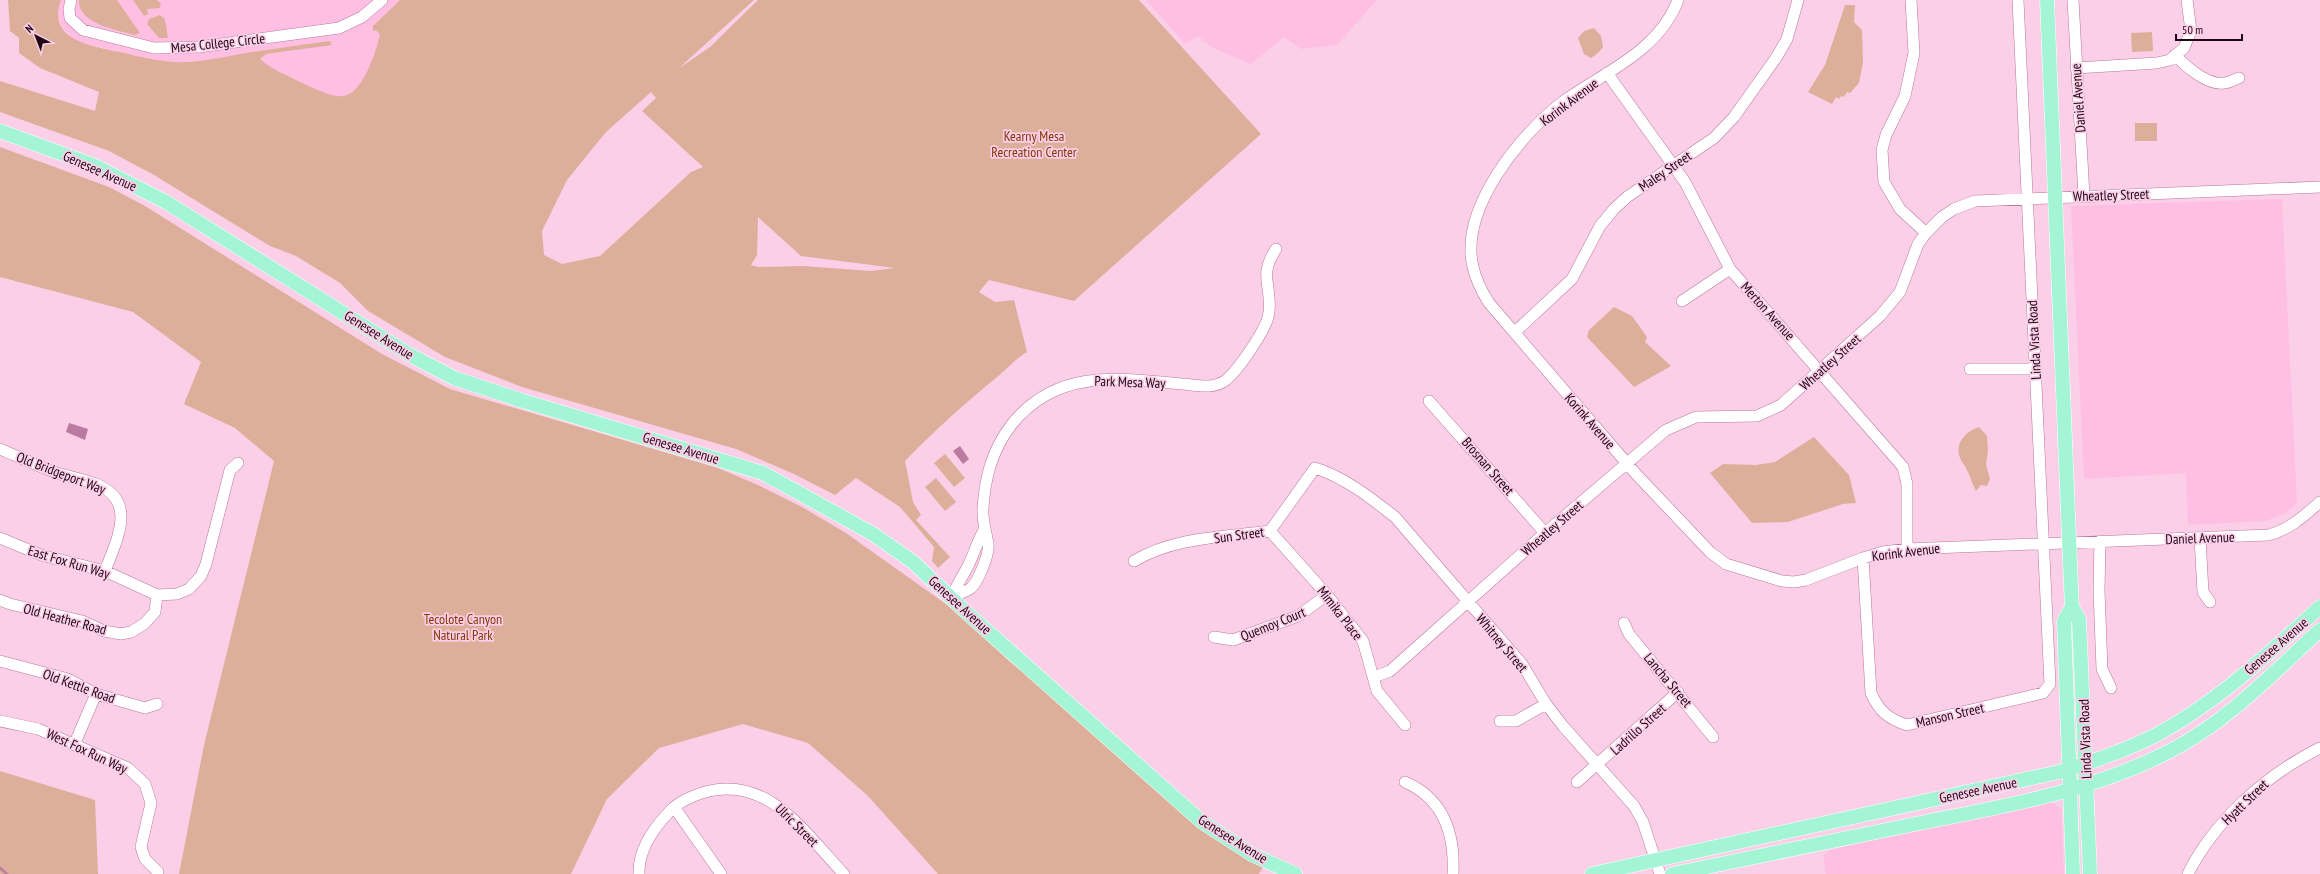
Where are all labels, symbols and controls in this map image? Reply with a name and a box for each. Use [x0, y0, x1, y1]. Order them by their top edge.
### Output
north arrow [16, 16, 56, 56]
scale bar [2176, 16, 2242, 42]
text: N [22, 21, 36, 36]
text: 50 m [2182, 22, 2203, 37]
street label: Mesa College Circle [170, 29, 266, 57]
street label: Daniel Avenue [2067, 63, 2089, 133]
street label: Korink Avenue [1536, 74, 1602, 130]
park label: Kearny Mesa Recreation Center [991, 127, 1077, 161]
street label: Genesee Avenue [60, 147, 140, 195]
street label: Maley Street [1635, 147, 1695, 195]
street label: Wheatley Street [2072, 185, 2150, 205]
street label: Merton Avenue [1737, 278, 1799, 344]
street label: Linda Vista Road [2023, 300, 2045, 380]
street label: Genesee Avenue [341, 306, 417, 364]
street label: Wheatley Street [1796, 330, 1865, 394]
street label: Park Mesa Way [1094, 372, 1167, 392]
street label: Korink Avenue [1561, 389, 1619, 453]
street label: Genesee Avenue [641, 428, 722, 468]
street label: Brosnan Street [1458, 433, 1518, 499]
street label: Old Bridgeport Way [14, 448, 109, 499]
street label: Wheatley Street [1517, 496, 1587, 560]
street label: Sun Street [1213, 523, 1265, 547]
street label: Daniel Avenue [2165, 528, 2235, 548]
street label: Korink Avenue [1871, 539, 1941, 565]
street label: East Fox Run Way [26, 541, 113, 583]
street label: Genesee Avenue [925, 572, 995, 638]
street label: Mimika Place [1313, 582, 1367, 644]
street label: Old Heather Road [21, 599, 109, 639]
street label: Quemoy Court [1238, 603, 1308, 645]
park label: Tecolote Canyon Natural Park [424, 610, 502, 644]
street label: Whitney Street [1472, 610, 1532, 676]
street label: Genesee Avenue [2240, 613, 2312, 679]
street label: Lancha Street [1640, 649, 1696, 711]
street label: Old Kettle Road [40, 665, 118, 707]
street label: Manson Street [1914, 698, 1986, 732]
street label: Ladrillo Street [1606, 699, 1670, 759]
street label: Linda Vista Road [2075, 699, 2095, 779]
street label: West Fox Run Way [43, 724, 131, 778]
street label: Genesee Avenue [1938, 773, 2019, 807]
street label: Hyatt Street [2218, 775, 2272, 829]
street label: Ulric Street [772, 800, 823, 851]
street label: Genesee Avenue [1195, 810, 1271, 868]

